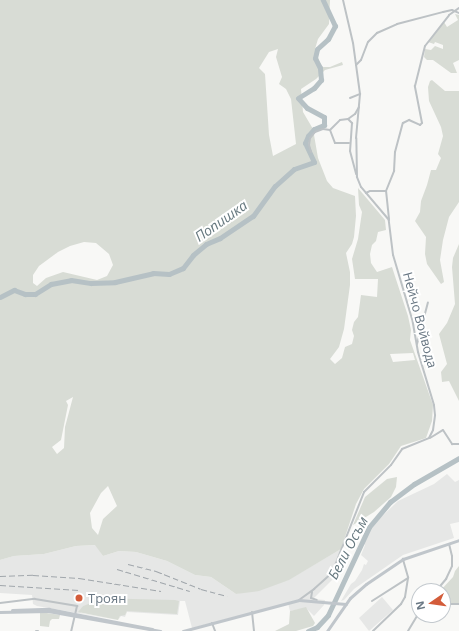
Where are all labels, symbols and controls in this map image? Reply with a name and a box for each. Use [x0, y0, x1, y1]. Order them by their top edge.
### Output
water label: Попишка [191, 197, 251, 245]
street label: Нейчо Войвода [400, 270, 440, 370]
water label: Бели Осъм [324, 514, 372, 582]
north arrow [411, 583, 451, 623]
place label: Троян [88, 590, 126, 606]
marker: Троян [73, 592, 85, 604]
text: N [411, 600, 428, 612]

